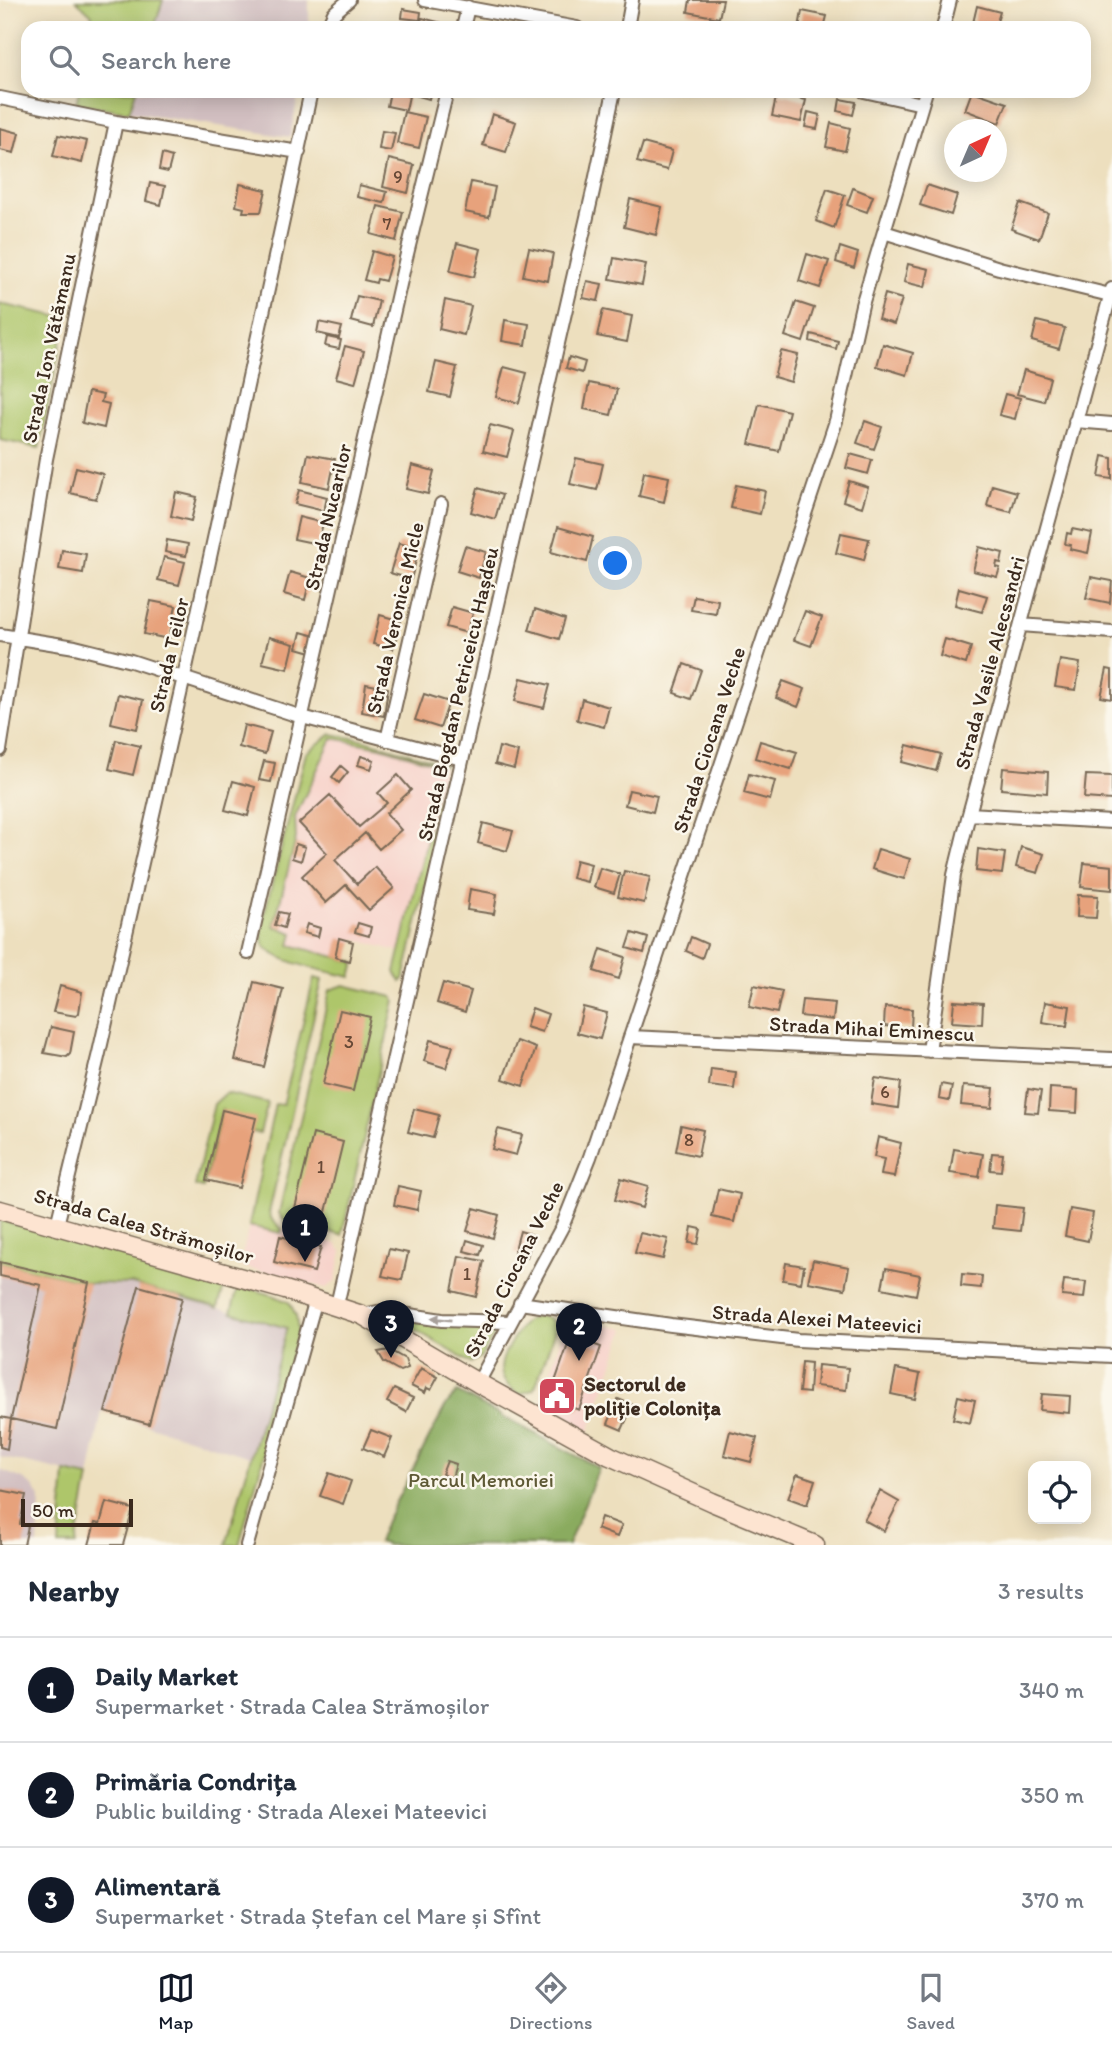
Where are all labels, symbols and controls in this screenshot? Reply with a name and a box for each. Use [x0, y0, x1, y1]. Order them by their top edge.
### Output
search box [21, 21, 1091, 98]
icon: search [45, 41, 83, 79]
text: Search here [101, 44, 231, 76]
north arrow [944, 119, 1007, 182]
house number: 9 [393, 166, 403, 188]
house number: 7 [383, 213, 392, 235]
street label: Strada Ion Vătămanu [16, 251, 81, 445]
street label: Strada Nucarilor [298, 440, 357, 593]
street label: Strada Veronica Micle [360, 519, 429, 716]
street label: Strada Bogdan Petriceicu Hașdeu [411, 544, 504, 843]
your location [598, 546, 632, 580]
street label: Strada Vasile Alecsandri [949, 553, 1030, 772]
street label: Strada Teilor [143, 595, 194, 715]
street label: Strada Ciocana Veche [667, 644, 750, 836]
street label: Strada Mihai Eminescu [769, 1011, 975, 1046]
house number: 3 [344, 1031, 354, 1053]
house number: 6 [880, 1081, 890, 1103]
house number: 8 [684, 1129, 694, 1151]
house number: 1 [317, 1156, 325, 1178]
street label: Strada Ciocana Veche [458, 1177, 569, 1361]
street label: Strada Calea Strămoșilor [31, 1182, 257, 1269]
pin: 1 [282, 1204, 328, 1262]
house number: 1 [463, 1263, 471, 1285]
street label: Strada Alexei Mateevici [711, 1299, 923, 1338]
pin: 3 [368, 1300, 414, 1358]
pin: 2 [556, 1303, 602, 1361]
one-way arrow [430, 1313, 452, 1324]
place label: Sectorul de poliție Colonița [583, 1371, 721, 1421]
public building icon: Sectorul de poliție Colonița [536, 1375, 578, 1417]
map controls [1028, 1461, 1091, 1524]
button: locate [1028, 1461, 1091, 1524]
park label: Parcul Memoriei [408, 1467, 554, 1492]
scale bar [21, 1496, 133, 1528]
text: 50 m [32, 1499, 74, 1522]
text: Nearby [28, 1572, 119, 1609]
text: 3 results [998, 1577, 1084, 1605]
text: Daily Market [95, 1660, 238, 1692]
text: 1 [46, 1676, 56, 1704]
text: 340 m [1019, 1676, 1084, 1704]
text: Supermarket · Strada Calea Strămoșilor [95, 1692, 489, 1720]
text: Primăria Condrița [95, 1765, 297, 1797]
text: 2 [45, 1781, 57, 1809]
text: 350 m [1021, 1781, 1084, 1809]
text: Public building · Strada Alexei Mateevici [95, 1797, 487, 1825]
text: Alimentară [95, 1870, 220, 1902]
text: 3 [45, 1886, 57, 1914]
text: 370 m [1021, 1886, 1084, 1914]
text: Supermarket · Strada Ștefan cel Mare și Sfînt [95, 1902, 541, 1930]
tab: Map [157, 1969, 195, 2034]
tab: Directions [509, 1969, 593, 2034]
tab: Saved [907, 1969, 955, 2034]

